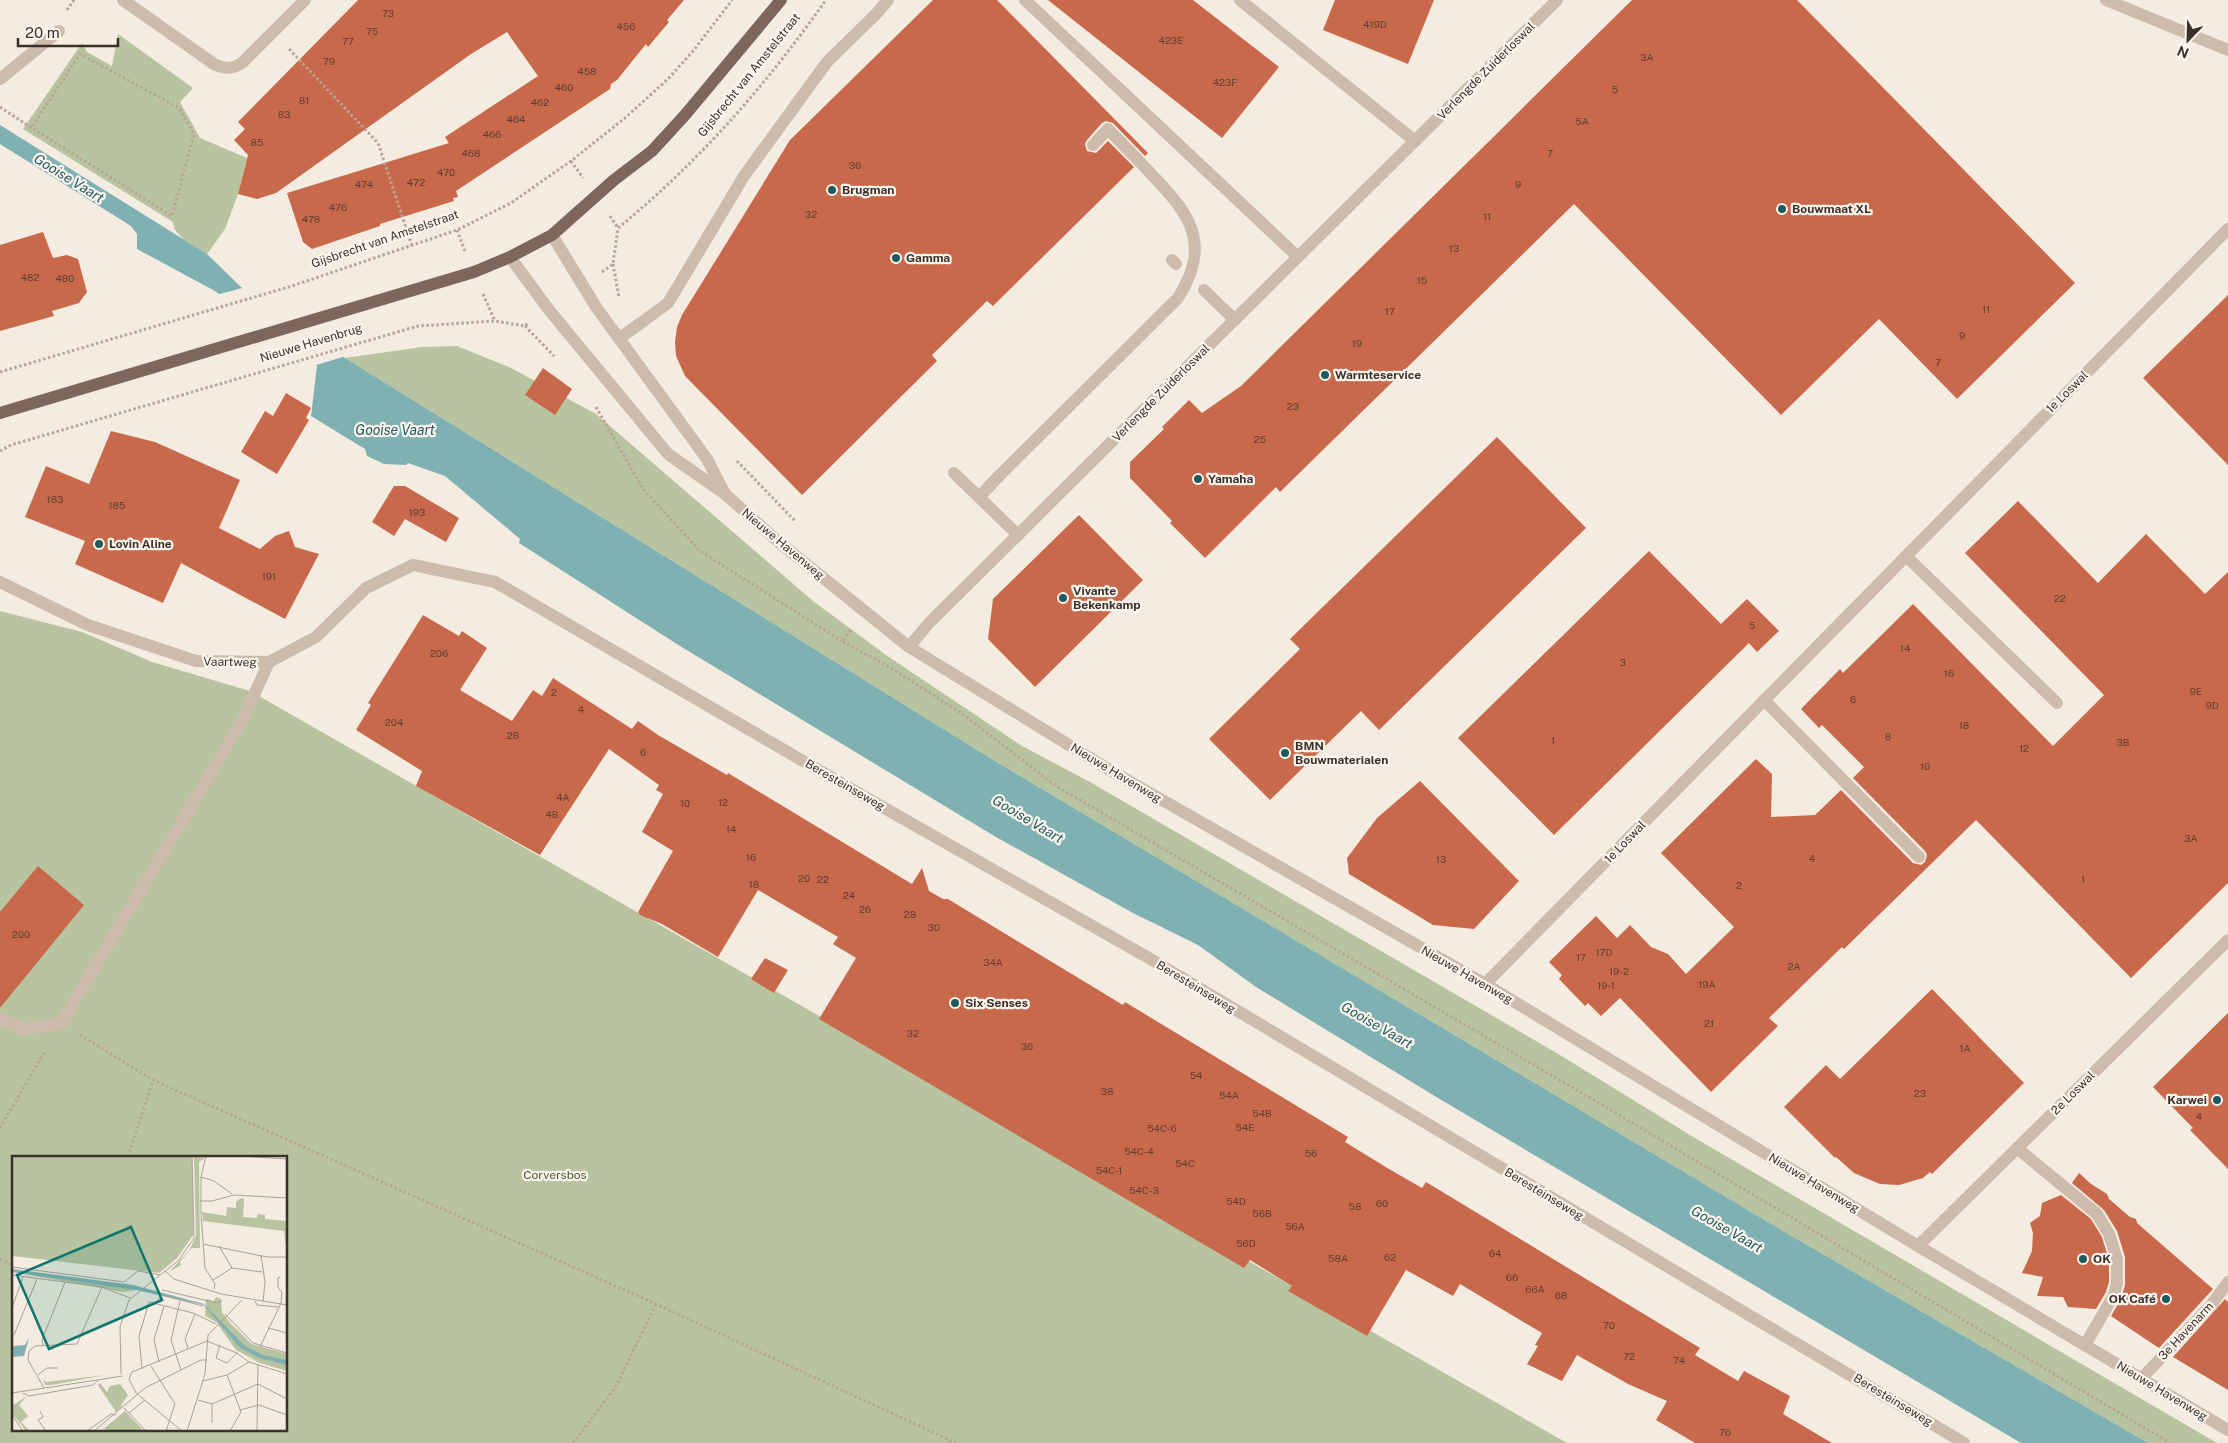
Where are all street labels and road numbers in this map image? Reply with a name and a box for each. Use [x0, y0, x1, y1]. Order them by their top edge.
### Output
street label: Gijsbrecht van Amstelstraat [695, 10, 803, 140]
street label: Verlengde Zuiderloswal [1434, 19, 1538, 123]
street label: Gijsbrecht van Amstelstraat [310, 207, 461, 271]
street label: Nieuwe Havenbrug [258, 321, 364, 365]
street label: Verlengde Zuiderloswal [1109, 341, 1213, 445]
street label: 1e Loswal [2043, 368, 2091, 416]
street label: Nieuwe Havenweg [739, 505, 827, 583]
street label: Vaartweg [203, 655, 257, 669]
street label: Nieuwe Havenweg [1068, 740, 1164, 806]
street label: Beresteinseweg [803, 757, 887, 813]
street label: 1e Loswal [1601, 818, 1649, 866]
street label: Nieuwe Havenweg [1419, 943, 1515, 1007]
street label: Beresteinseweg [1154, 958, 1238, 1016]
street label: 2e Loswal [2048, 1068, 2098, 1118]
street label: Nieuwe Havenweg [1766, 1150, 1862, 1216]
street label: Beresteinseweg [1502, 1165, 1586, 1223]
street label: 3e Havenarm [2156, 1299, 2216, 1363]
street label: Nieuwe Havenweg [2114, 1358, 2210, 1424]
street label: Beresteinseweg [1851, 1371, 1935, 1429]

